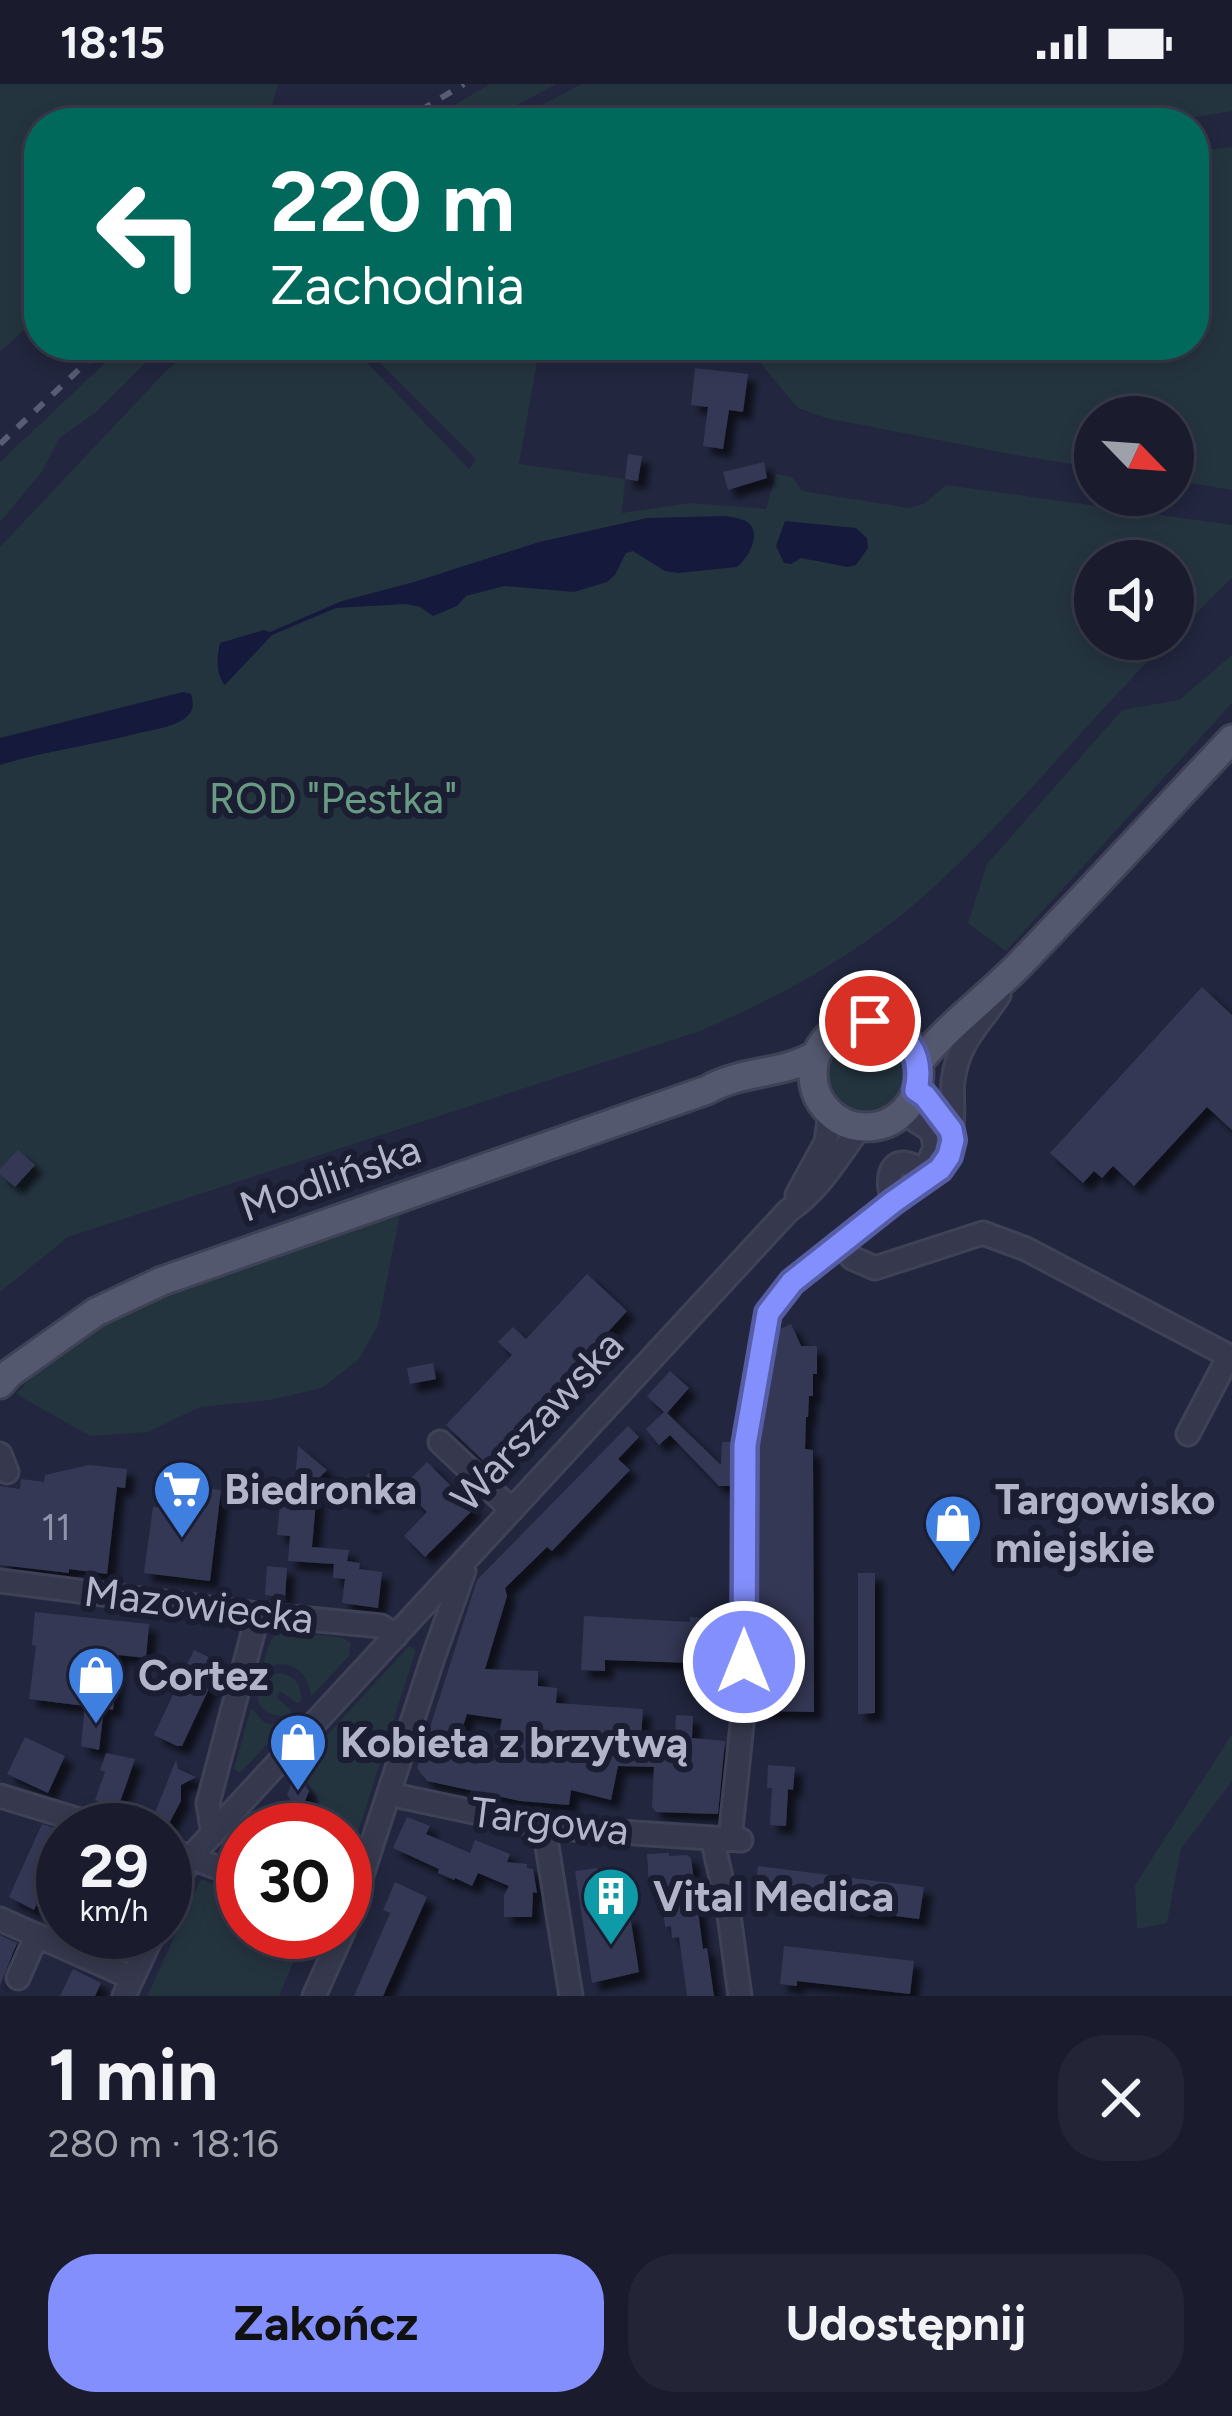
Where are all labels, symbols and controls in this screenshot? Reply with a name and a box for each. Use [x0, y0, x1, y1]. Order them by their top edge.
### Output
text: 18:15 [60, 15, 165, 69]
text: 220 m [270, 151, 515, 252]
icon: left [72, 156, 228, 312]
text: Zachodnia [270, 253, 525, 318]
north arrow [1074, 396, 1194, 516]
map controls [1074, 396, 1194, 660]
button: sound [1074, 540, 1194, 660]
park label: ROD "Pestka" [209, 773, 457, 824]
pin [819, 970, 921, 1072]
icon: arrive [837, 988, 903, 1054]
street label: Modlińska [233, 1123, 427, 1233]
street label: Warszawska [440, 1320, 634, 1522]
supermarket icon: Biedronka [151, 1458, 213, 1540]
place label: Biedronka [224, 1464, 417, 1515]
place label: Targowisko miejskie [995, 1474, 1215, 1573]
shop icon: Targowisko miejskie [922, 1492, 984, 1574]
house number: 11 [41, 1506, 71, 1549]
street label: Mazowiecka [81, 1566, 317, 1644]
position arrow [681, 1599, 807, 1725]
shop icon: Cortez [65, 1644, 127, 1726]
place label: Cortez [138, 1650, 269, 1701]
shop icon: Kobieta z brzytwą [267, 1711, 329, 1793]
place label: Kobieta z brzytwą [340, 1717, 688, 1768]
street label: Targowa [468, 1786, 632, 1856]
speed limit sign: 30 [216, 1803, 372, 1959]
text: 29 [79, 1830, 149, 1902]
building icon: Vital Medica [580, 1865, 642, 1947]
place label: Vital Medica [653, 1871, 894, 1922]
text: km/h [80, 1892, 148, 1929]
text: 1 min [48, 2032, 218, 2118]
button: close [1058, 2035, 1184, 2161]
text: 280 m · 18:16 [48, 2120, 279, 2167]
button: Zakończ [48, 2254, 604, 2392]
button: Udostępnij [628, 2254, 1184, 2392]

